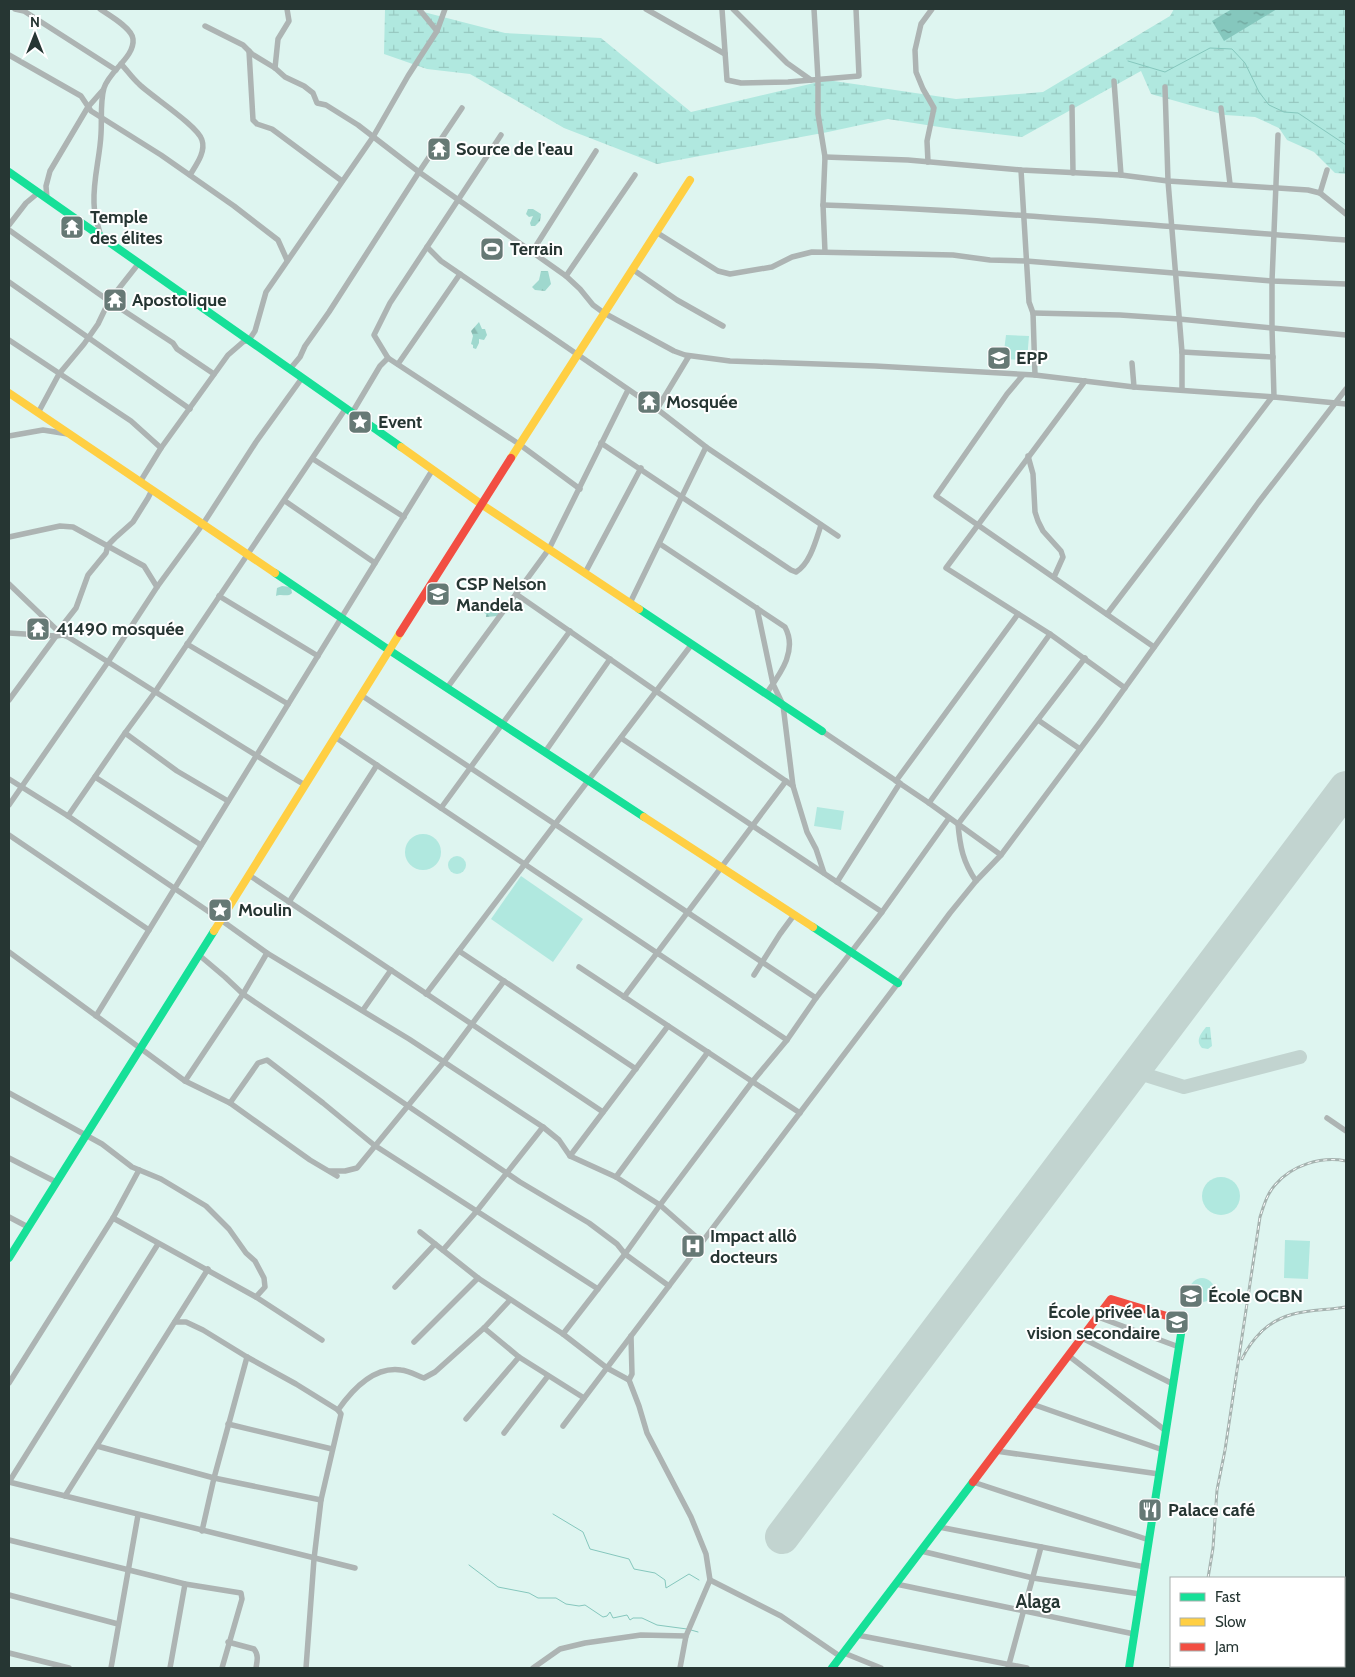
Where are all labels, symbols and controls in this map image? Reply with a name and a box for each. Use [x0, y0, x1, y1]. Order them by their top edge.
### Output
north arrow [10, 10, 60, 60]
text: N [30, 13, 40, 31]
temple icon: Source de l'eau [426, 136, 452, 162]
place label: Source de l'eau [456, 138, 573, 160]
place label: Temple des élites [90, 206, 163, 249]
temple icon: Temple des élites [59, 214, 85, 240]
sports icon: Terrain [479, 236, 505, 262]
place label: Terrain [510, 238, 563, 260]
temple icon: Apostolique [102, 287, 128, 313]
place label: Apostolique [132, 289, 226, 311]
school or university icon: EPP [986, 345, 1012, 371]
place label: EPP [1016, 347, 1048, 369]
temple icon: Mosquée [636, 389, 662, 415]
place label: Mosquée [666, 391, 737, 413]
place icon: Event [347, 409, 373, 435]
place label: Event [378, 411, 422, 433]
place label: CSP Nelson Mandela [456, 573, 546, 616]
school or university icon: CSP Nelson Mandela [425, 581, 451, 607]
temple icon: 41490 mosquée [25, 616, 51, 642]
place label: 41490 mosquée [56, 618, 184, 640]
place icon: Moulin [207, 897, 233, 923]
place label: Moulin [238, 899, 292, 921]
place label: Impact allô docteurs [710, 1225, 797, 1268]
hospital icon: Impact allô docteurs [680, 1233, 706, 1259]
school or university icon: École OCBN [1178, 1283, 1204, 1309]
place label: École OCBN [1208, 1285, 1303, 1307]
place label: École privée la vision secondaire [1027, 1301, 1160, 1344]
school or university icon: École privée la vision secondaire [1164, 1309, 1190, 1335]
restaurant icon: Palace café [1137, 1497, 1163, 1523]
place label: Palace café [1168, 1499, 1255, 1521]
legend [1170, 1577, 1345, 1667]
text: Fast [1215, 1588, 1240, 1606]
district label: Alaga [1015, 1590, 1061, 1613]
text: Slow [1215, 1613, 1246, 1631]
text: Jam [1214, 1638, 1239, 1656]

